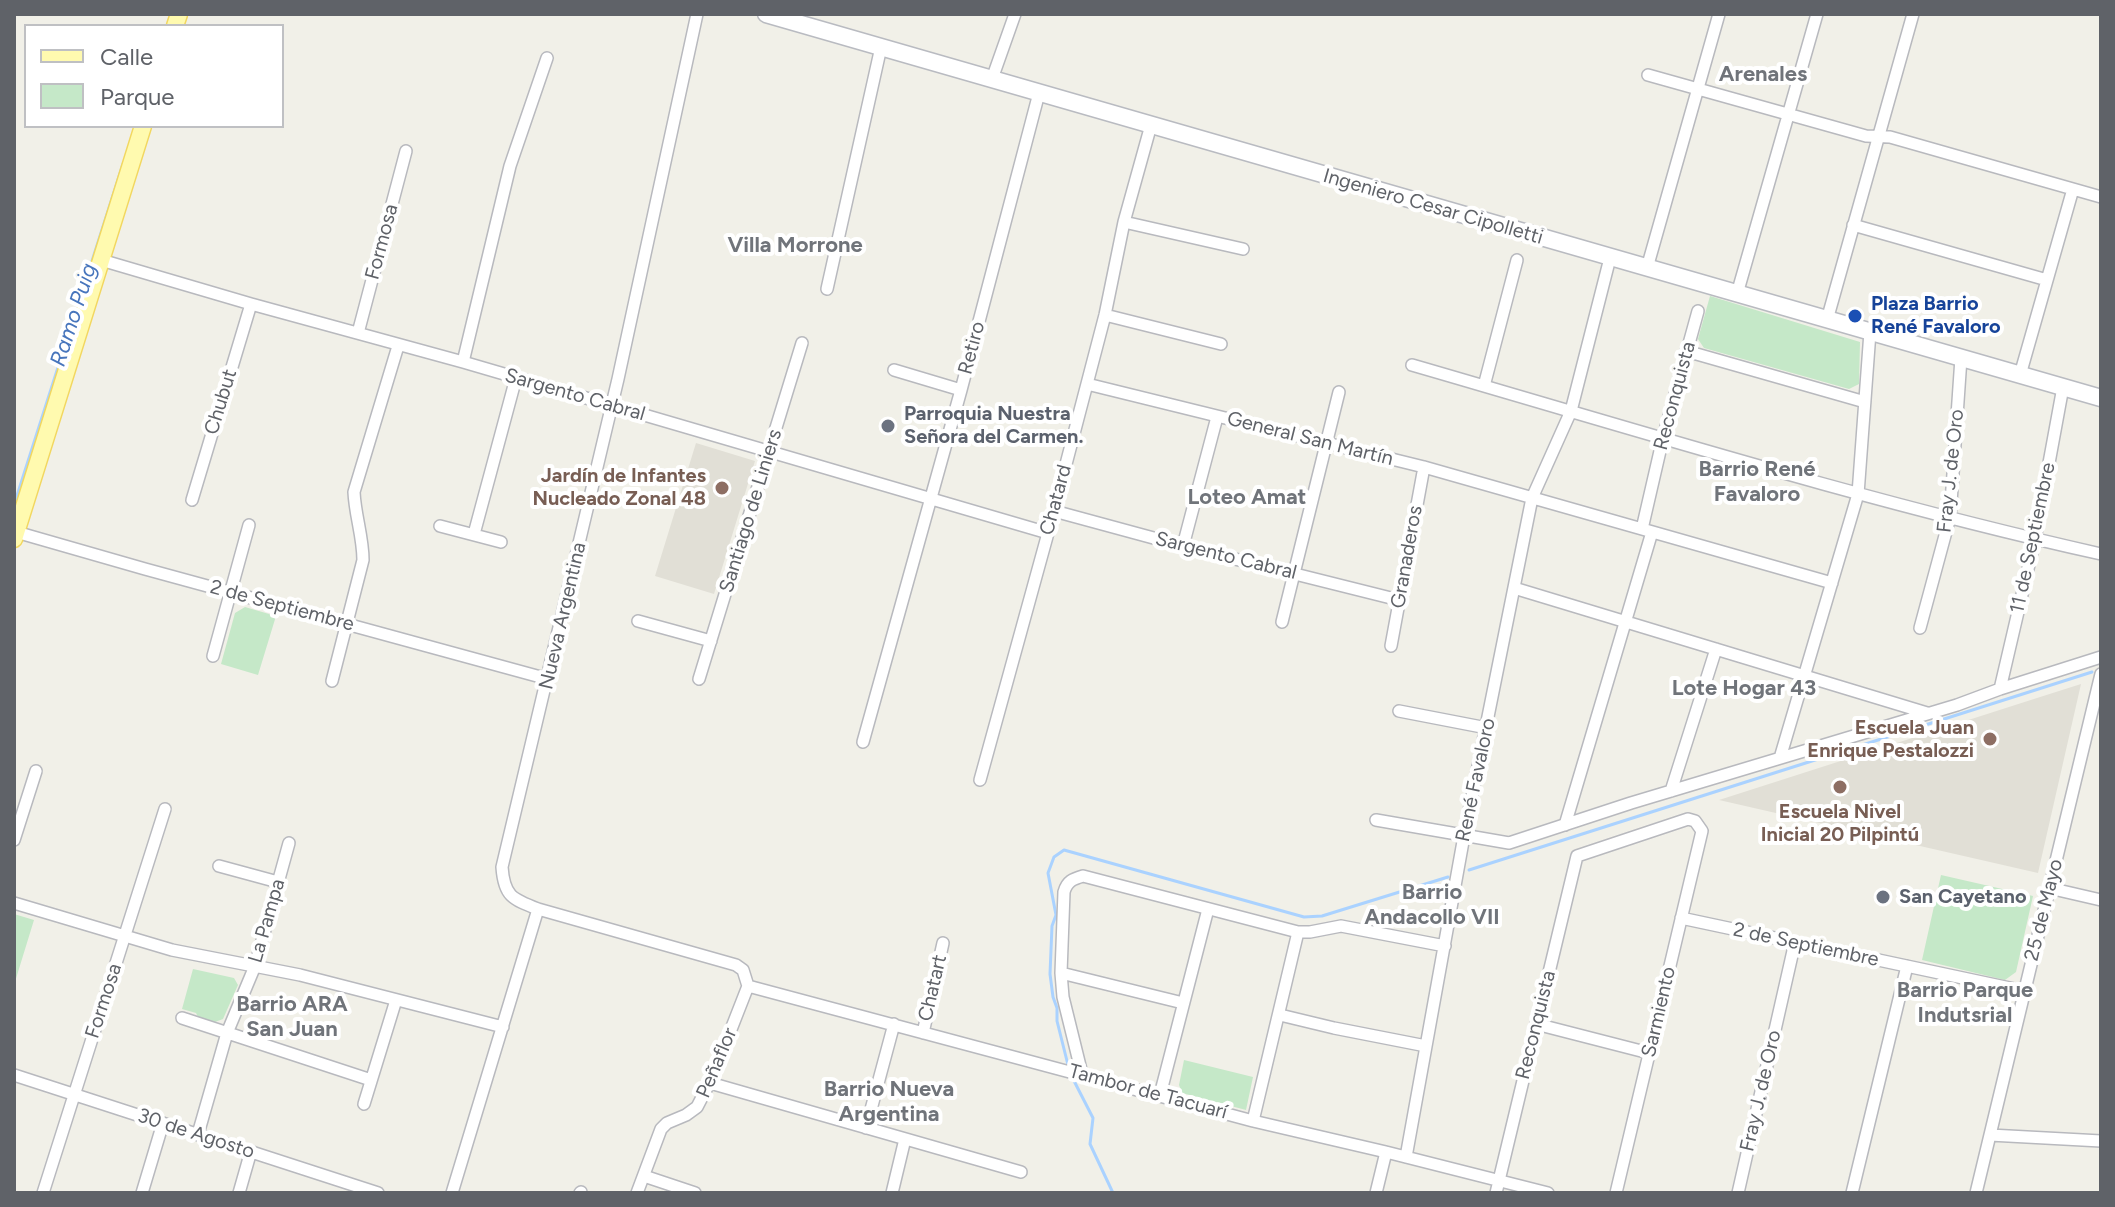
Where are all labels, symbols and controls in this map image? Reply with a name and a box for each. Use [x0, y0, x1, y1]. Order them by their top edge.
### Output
legend [24, 24, 284, 128]
text: Calle [100, 42, 153, 71]
district label: Arenales [1719, 62, 1807, 88]
text: Parque [100, 82, 174, 111]
street label: Ingeniero Cesar Cipolletti [1320, 164, 1546, 250]
street label: Formosa [360, 202, 404, 282]
district label: Villa Morrone [727, 233, 863, 259]
water label: Ramo Puig [45, 260, 103, 370]
place label: Plaza Barrio René Favaloro [1871, 292, 2001, 339]
marker: Plaza Barrio René Favaloro [1846, 307, 1864, 325]
street label: Retiro [953, 319, 991, 377]
street label: Reconquista [1649, 339, 1701, 453]
street label: Sargento Cabral [502, 364, 648, 426]
street label: Chubut [200, 366, 242, 438]
place label: Parroquia Nuestra Señora del Carmen. [904, 402, 1083, 449]
street label: General San Martín [1224, 407, 1396, 471]
street label: Fray J. de Oro [1933, 408, 1969, 534]
marker: Parroquia Nuestra Señora del Carmen. [879, 417, 897, 435]
street label: Santiago de Liniers [715, 426, 787, 596]
district label: Barrio René Favaloro [1699, 457, 1815, 508]
street label: 11 de Septiembre [2005, 460, 2061, 616]
street label: Chatard [1035, 462, 1077, 538]
place label: Jardín de Infantes Nucleado Zonal 48 [532, 464, 706, 511]
marker: Jardín de Infantes Nucleado Zonal 48 [713, 479, 731, 497]
district label: Loteo Amat [1188, 485, 1306, 511]
street label: Granaderos [1386, 504, 1428, 610]
street label: Sargento Cabral [1153, 527, 1299, 585]
street label: Nueva Argentina [534, 540, 592, 692]
street label: 2 de Septiembre [207, 575, 357, 637]
district label: Lote Hogar 43 [1672, 676, 1816, 702]
street label: René Favaloro [1451, 716, 1501, 844]
place label: Escuela Juan Enrique Pestalozzi [1807, 716, 1974, 763]
marker: Escuela Juan Enrique Pestalozzi [1981, 730, 1999, 748]
marker: Escuela Nivel Inicial 20 Pilpintú [1831, 778, 1849, 796]
place label: Escuela Nivel Inicial 20 Pilpintú [1761, 800, 1919, 847]
street label: 25 de Mayo [2020, 857, 2068, 963]
street label: La Pampa [244, 876, 290, 966]
district label: Barrio Andacollo VII [1364, 880, 1500, 932]
place label: San Cayetano [1899, 885, 2027, 909]
marker: San Cayetano [1874, 888, 1892, 906]
street label: 2 de Septiembre [1731, 918, 1881, 972]
street label: Chatart [914, 952, 952, 1024]
street label: Formosa [81, 961, 127, 1041]
street label: Sarmiento [1637, 964, 1681, 1060]
street label: Reconquista [1511, 968, 1561, 1082]
district label: Barrio Parque Indutsrial [1897, 978, 2033, 1030]
district label: Barrio ARA San Juan [236, 992, 348, 1044]
street label: Peñaflor [692, 1024, 742, 1102]
street label: Fray J. de Oro [1735, 1028, 1787, 1154]
street label: Tambor de Tacuarí [1066, 1059, 1230, 1125]
district label: Barrio Nueva Argentina [824, 1077, 954, 1128]
street label: 30 de Agosto [135, 1104, 257, 1164]

